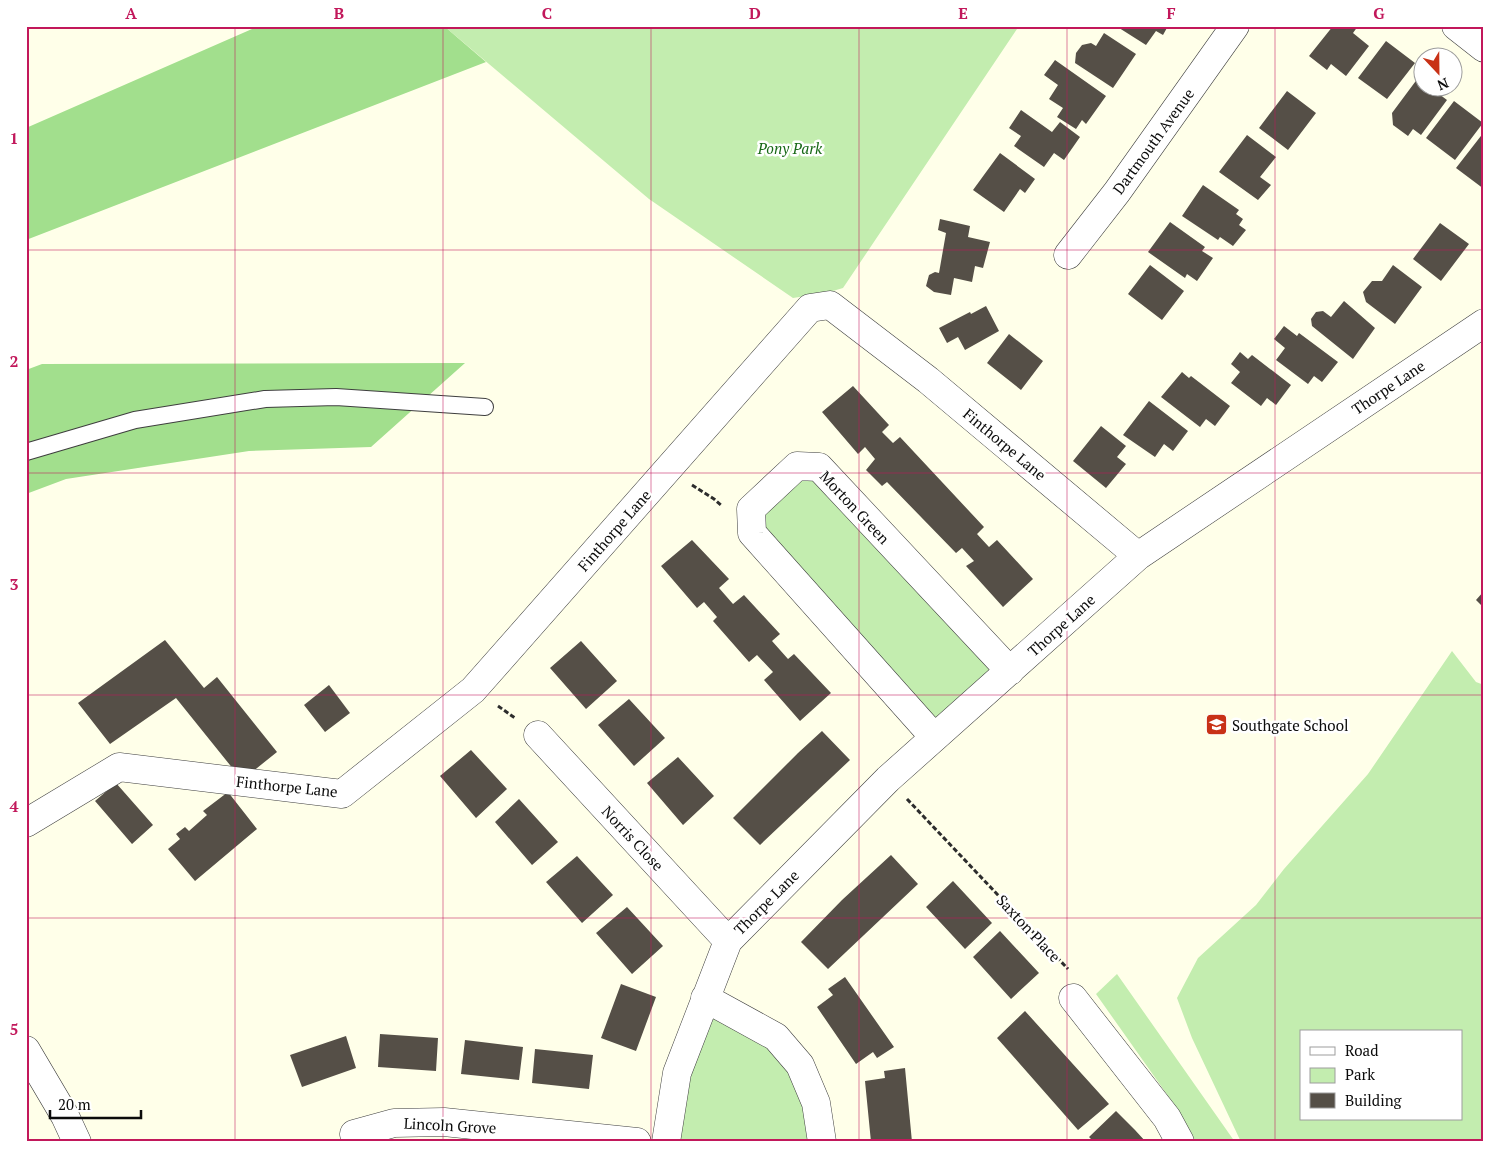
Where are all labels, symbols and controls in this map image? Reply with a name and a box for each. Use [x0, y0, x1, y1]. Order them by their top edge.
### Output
text: A [125, 2, 137, 24]
text: B [334, 2, 344, 24]
text: C [542, 2, 552, 24]
text: D [749, 2, 761, 24]
text: E [958, 2, 968, 24]
text: F [1166, 2, 1176, 24]
text: G [1373, 2, 1385, 24]
north arrow [1412, 48, 1462, 98]
text: N [1434, 74, 1452, 95]
street label: Dartmouth Avenue [1108, 84, 1198, 198]
text: 1 [9, 127, 19, 149]
park label: Pony Park [757, 138, 823, 158]
text: 2 [9, 350, 19, 372]
street label: Thorpe Lane [1348, 355, 1428, 419]
street label: Finthorpe Lane [960, 404, 1050, 484]
street label: Morton Green [816, 466, 894, 548]
street label: Finthorpe Lane [573, 485, 655, 575]
text: 3 [9, 573, 19, 595]
street label: Thorpe Lane [1023, 589, 1099, 661]
school or university icon: Southgate School [1204, 713, 1228, 737]
place label: Southgate School [1232, 715, 1348, 735]
street label: Finthorpe Lane [235, 771, 339, 801]
text: 4 [9, 795, 19, 817]
street label: Norris Close [598, 801, 668, 875]
street label: Thorpe Lane [729, 865, 803, 939]
street label: Saxton Place [993, 890, 1065, 966]
text: 5 [9, 1018, 19, 1040]
legend [1300, 1030, 1462, 1120]
text: Road [1345, 1040, 1378, 1060]
text: Park [1345, 1064, 1375, 1084]
scale bar [50, 1088, 141, 1120]
text: Building [1345, 1090, 1403, 1110]
text: 20 m [58, 1094, 91, 1114]
street label: Lincoln Grove [403, 1113, 497, 1137]

